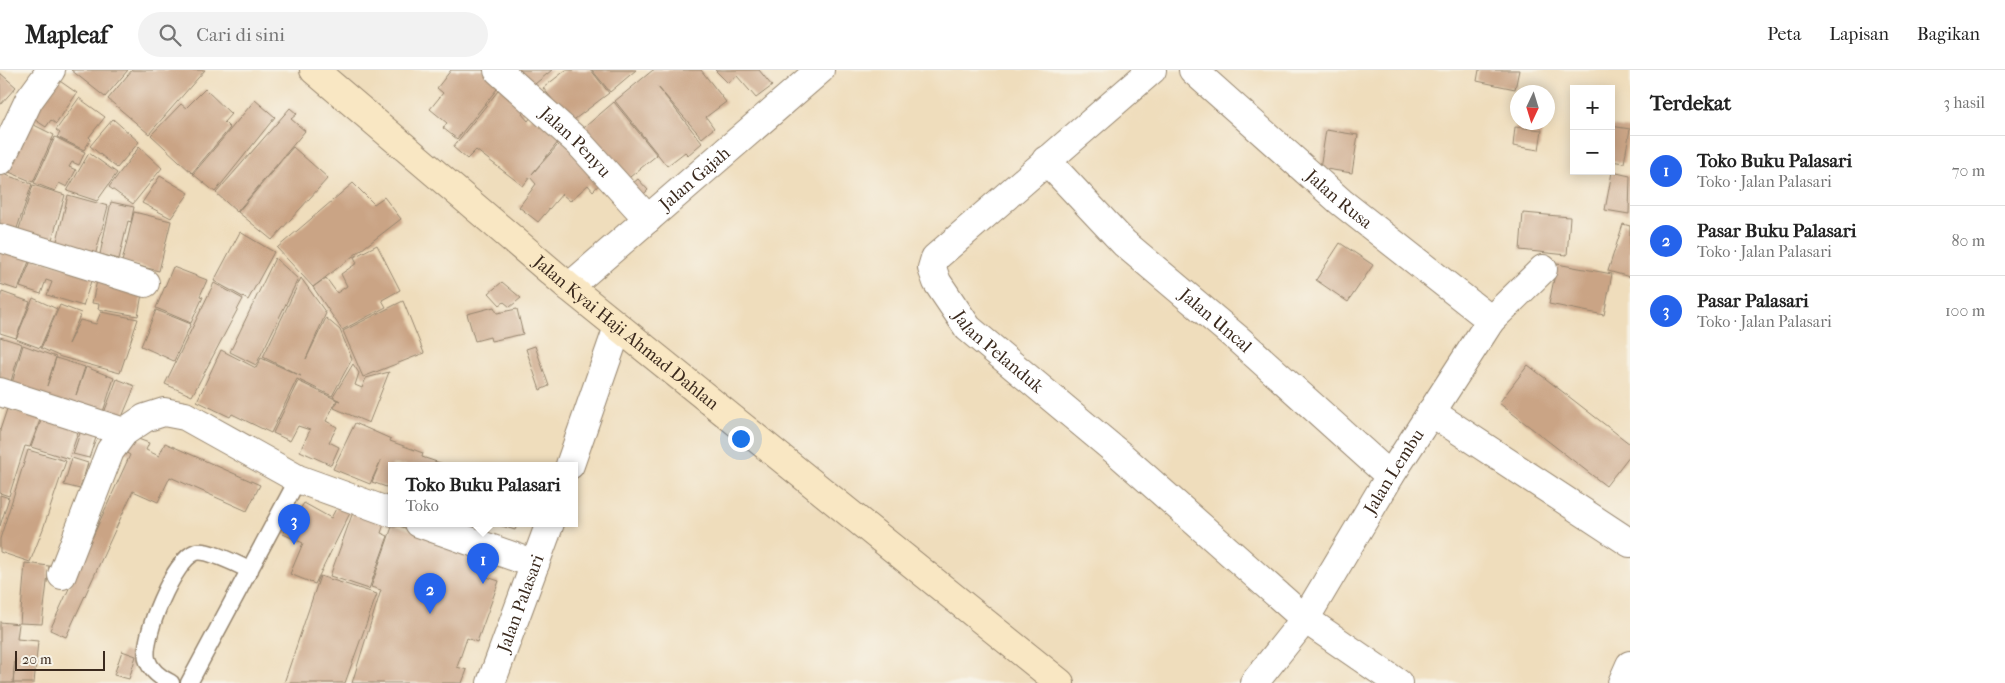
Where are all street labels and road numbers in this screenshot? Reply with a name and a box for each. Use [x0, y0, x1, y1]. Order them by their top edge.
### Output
street label: Jalan Penyu [534, 102, 615, 182]
street label: Jalan Gajah [654, 143, 734, 216]
street label: Jalan Rusa [1300, 164, 1377, 234]
street label: Jalan Kyai Haji Ahmad Dahlan [527, 250, 723, 415]
street label: Jalan Uncal [1174, 283, 1256, 357]
street label: Jalan Pelanduk [947, 305, 1048, 398]
street label: Jalan Lembu [1359, 425, 1429, 520]
street label: Jalan Palasari [493, 551, 549, 657]

